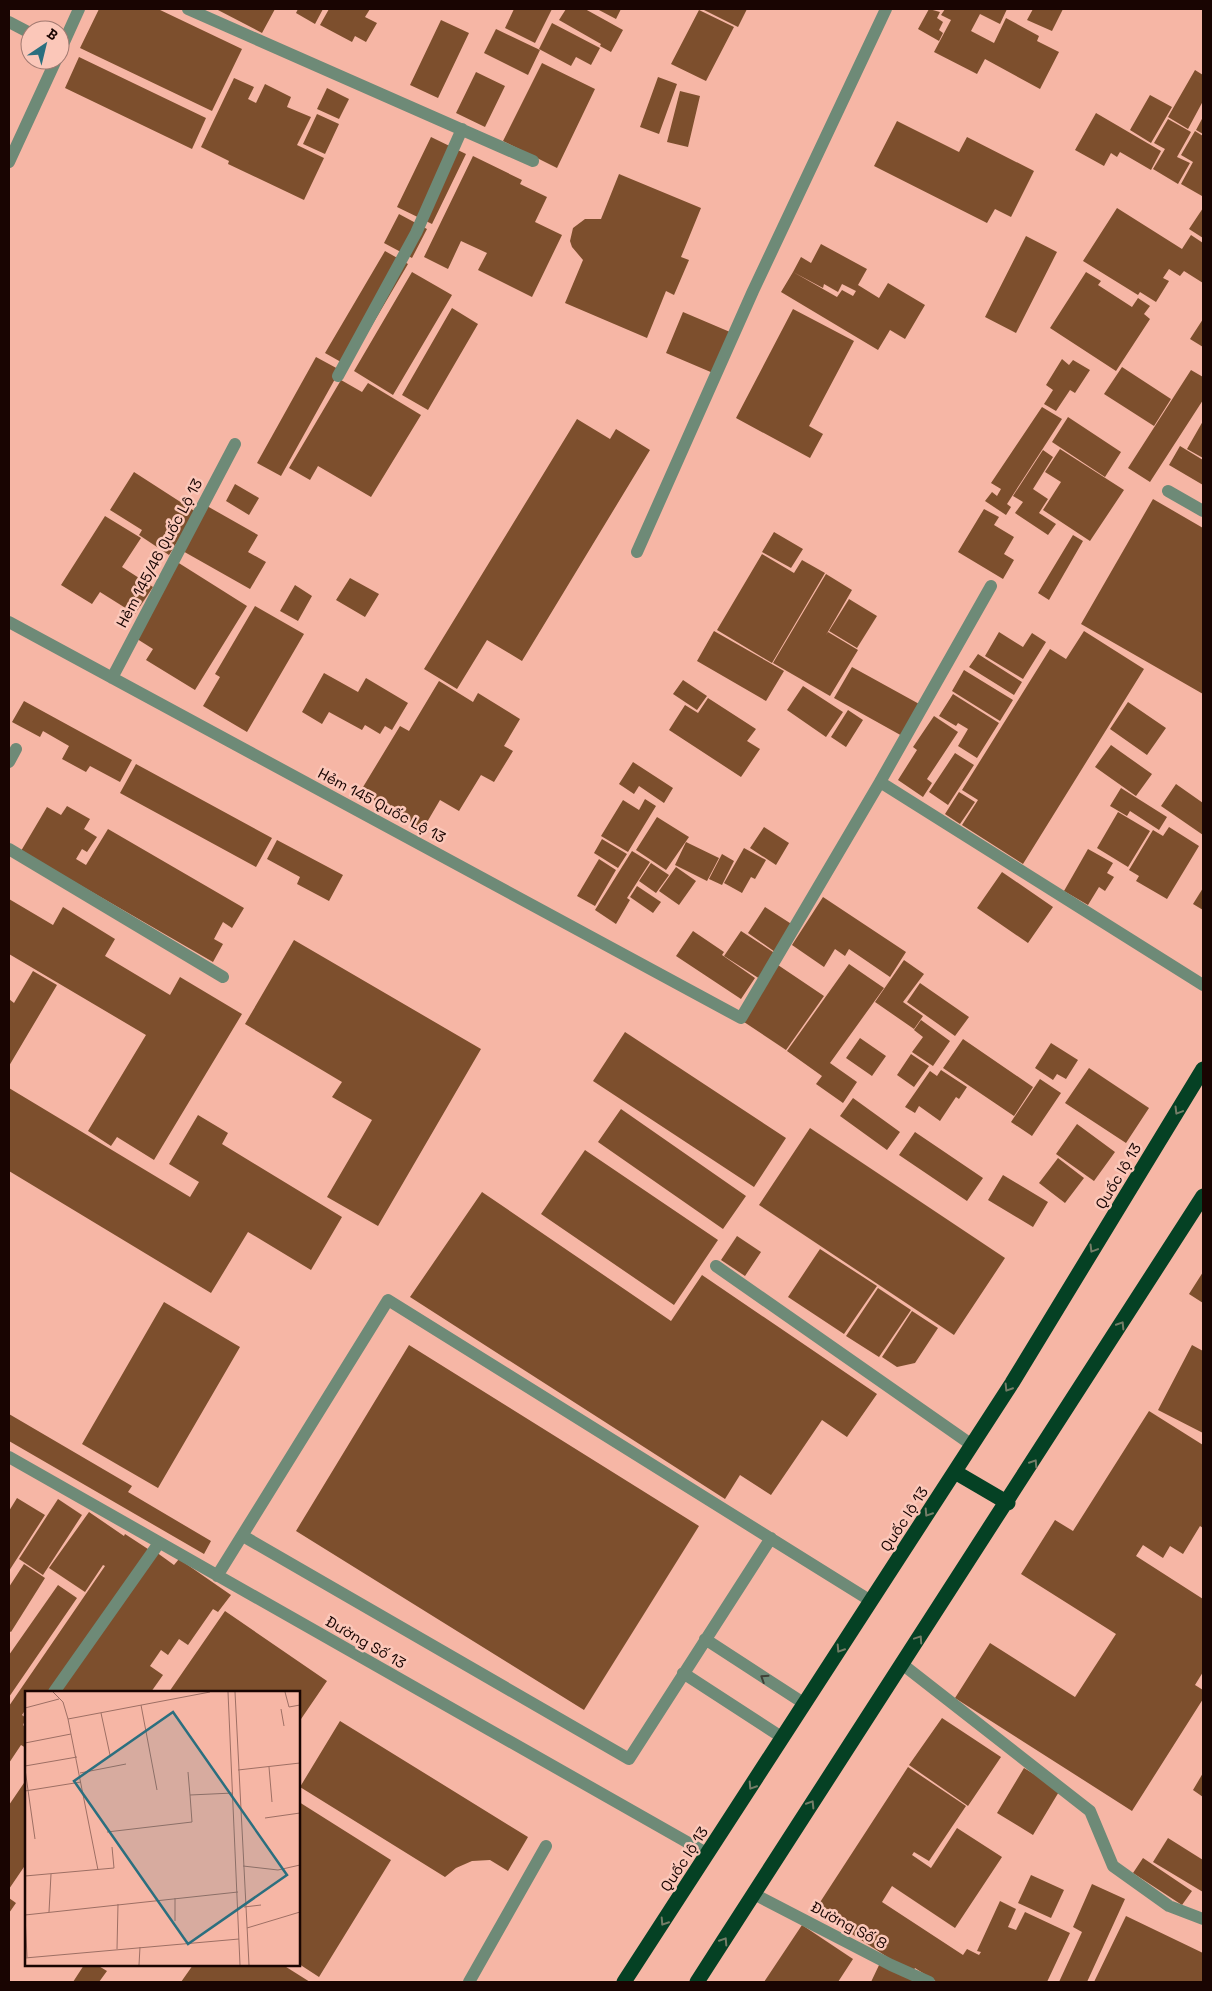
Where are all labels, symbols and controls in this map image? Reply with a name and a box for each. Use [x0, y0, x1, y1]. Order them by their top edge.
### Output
north arrow [20, 20, 70, 70]
text: B [43, 24, 61, 44]
street label: Hẻm 145/46 Quốc Lộ 13 [112, 475, 206, 631]
street label: Hẻm 145 Quốc Lộ 13 [315, 763, 449, 847]
one-way arrow [1174, 1105, 1184, 1114]
street label: Quốc lộ 13 [1091, 1140, 1145, 1212]
one-way arrow [1090, 1244, 1100, 1253]
one-way arrow [1115, 1322, 1125, 1331]
one-way arrow [1005, 1383, 1015, 1392]
one-way arrow [1028, 1459, 1037, 1468]
street label: Quốc lộ 13 [876, 1483, 932, 1555]
one-way arrow [925, 1507, 935, 1516]
street label: Đường Số 13 [323, 1611, 409, 1673]
one-way arrow [913, 1635, 922, 1645]
one-way arrow [837, 1644, 847, 1653]
one-way arrow [761, 1675, 770, 1684]
inset map [25, 1691, 300, 1966]
one-way arrow [749, 1780, 759, 1789]
one-way arrow [804, 1800, 814, 1809]
street label: Quốc lộ 13 [656, 1823, 712, 1895]
street label: Đường Số 8 [808, 1897, 890, 1953]
one-way arrow [660, 1917, 670, 1926]
one-way arrow [717, 1938, 727, 1947]

